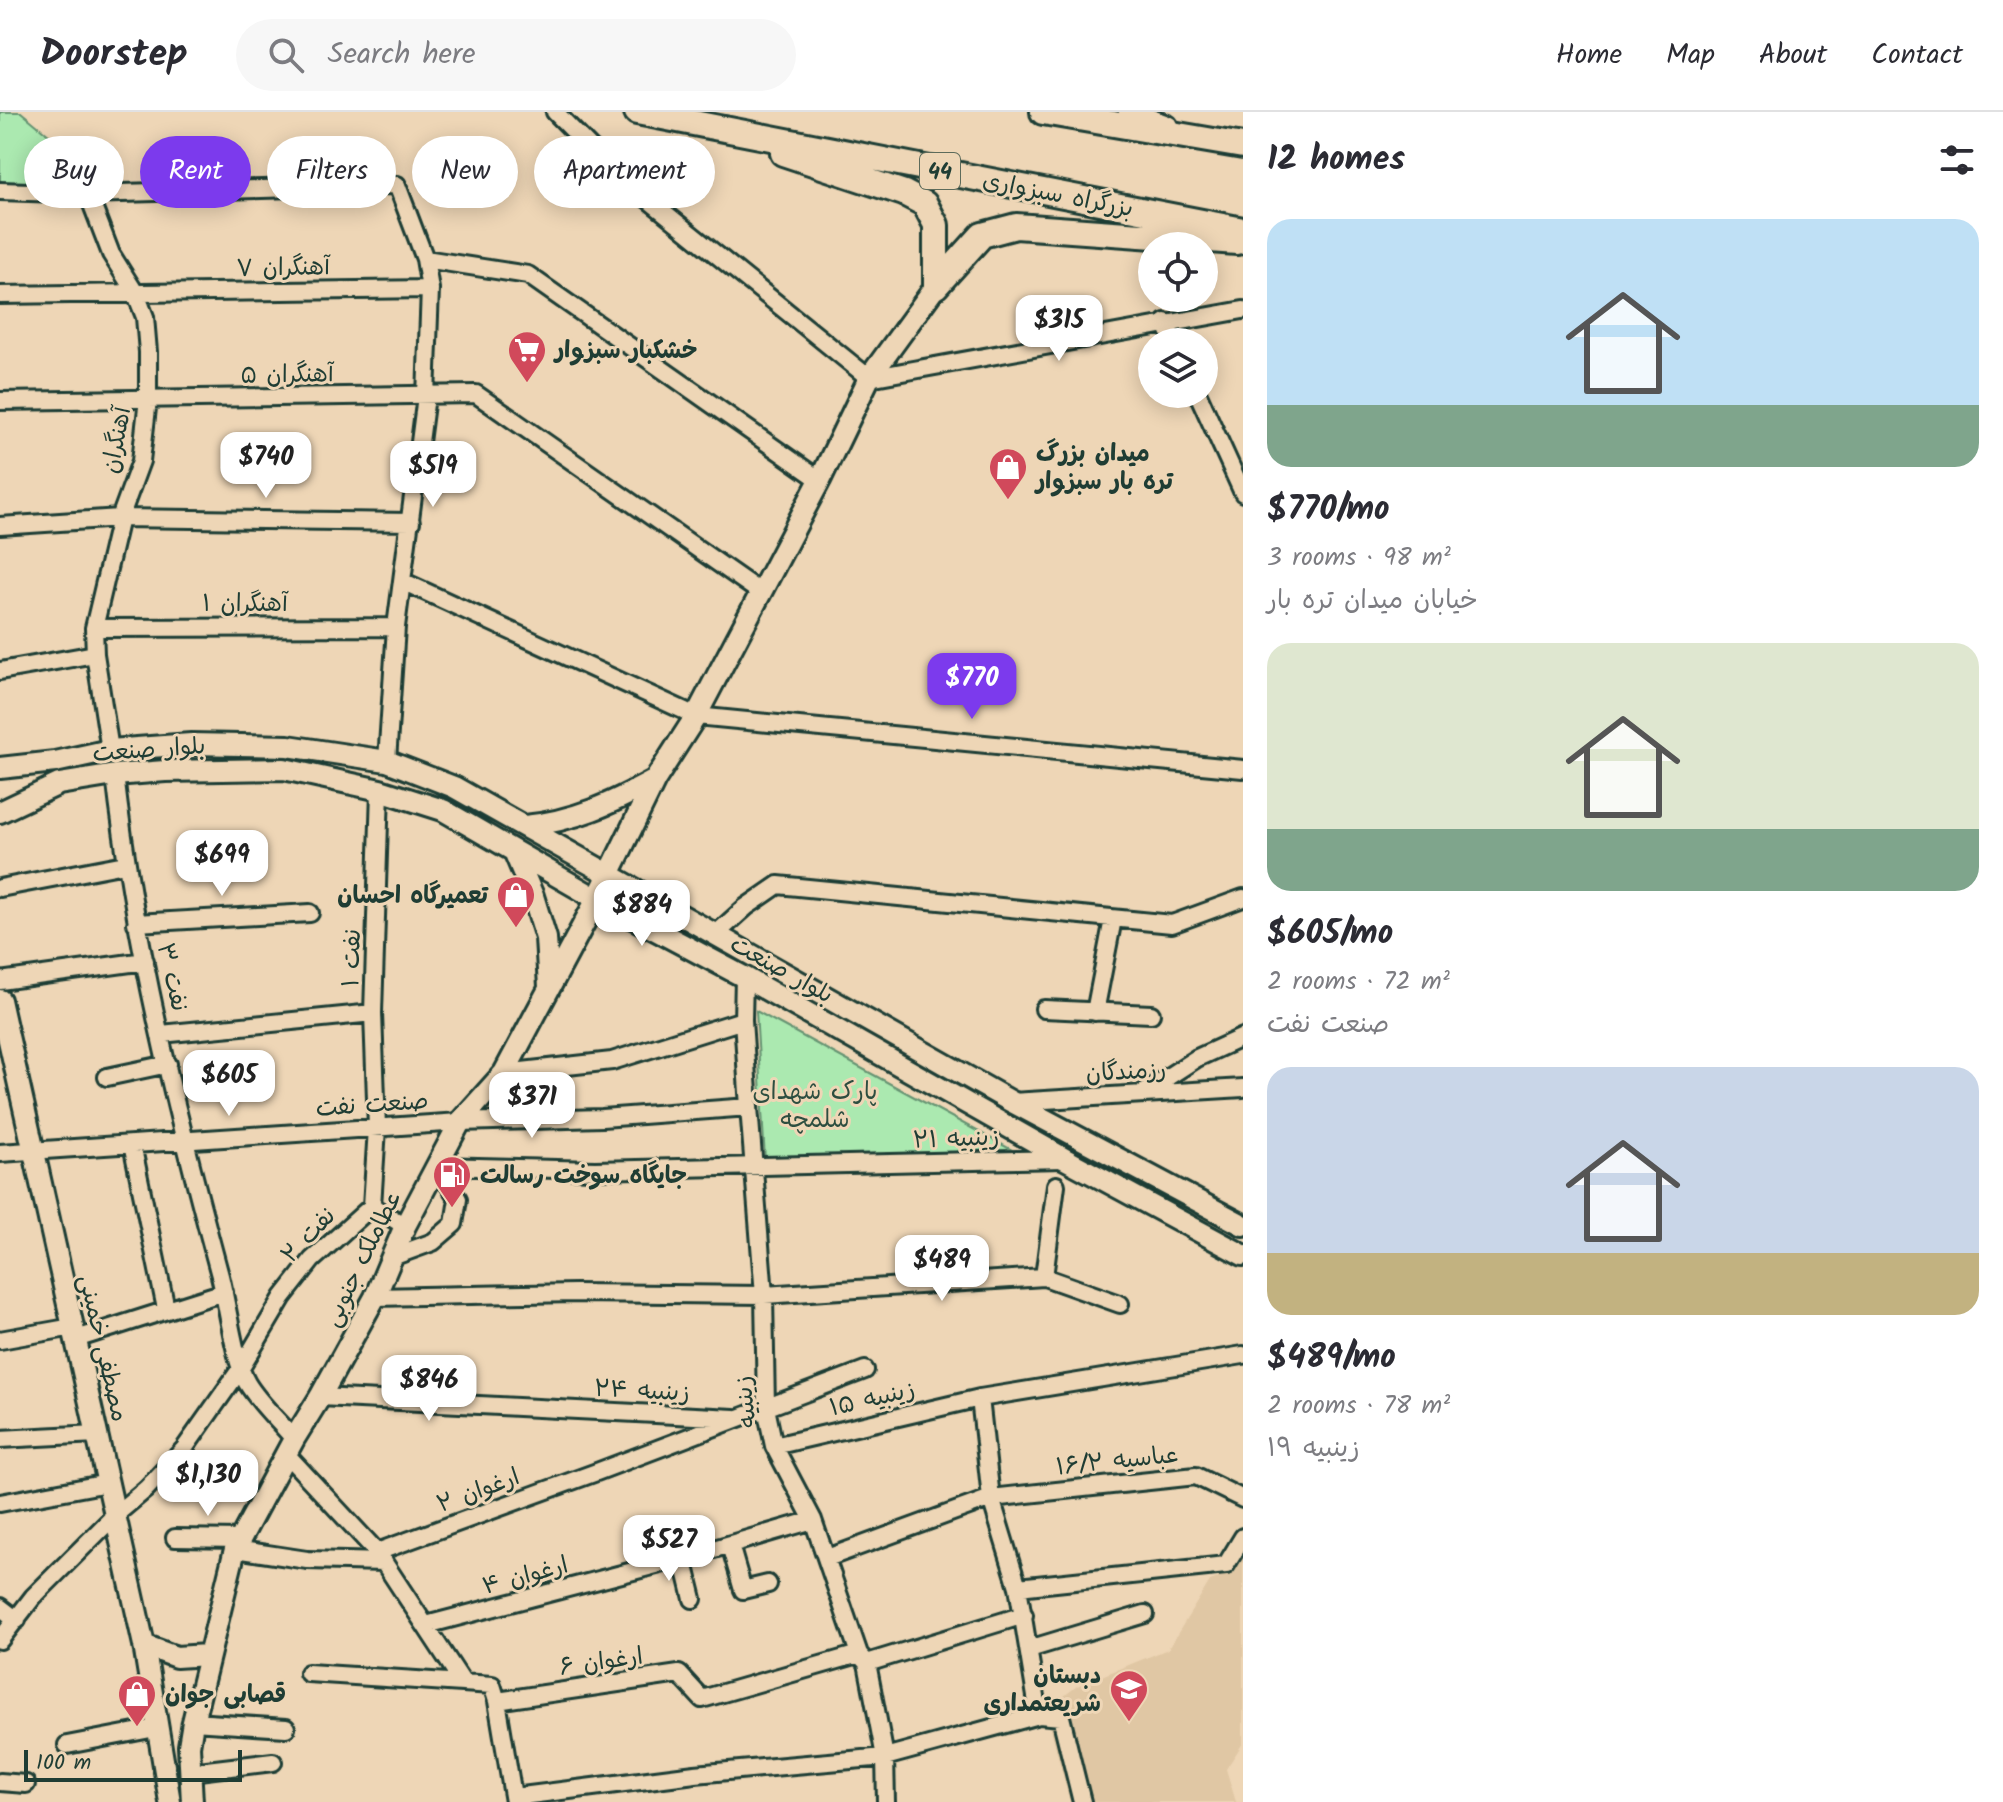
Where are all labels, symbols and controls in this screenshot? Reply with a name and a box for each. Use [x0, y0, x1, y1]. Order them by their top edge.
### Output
search box [236, 19, 796, 91]
text: Doorstep [40, 25, 188, 85]
text: Search here [328, 31, 476, 79]
icon: search [264, 33, 308, 77]
text: Home [1556, 33, 1622, 78]
text: Map [1666, 33, 1715, 78]
text: About [1759, 33, 1827, 78]
text: Contact [1871, 33, 1963, 78]
text: 12 homes [1267, 133, 1405, 187]
chip: Buy [24, 136, 124, 208]
chip: Rent [140, 136, 251, 208]
chip: Filters [267, 136, 396, 208]
chip: New [412, 136, 518, 208]
chip: Apartment [534, 136, 715, 208]
icon: filters [1935, 138, 1979, 182]
road number: 44 [920, 153, 960, 189]
street label: بزرگراه سبزواری [979, 162, 1136, 229]
map controls [1138, 232, 1218, 408]
button: locate [1138, 232, 1218, 312]
street label: آهنگران ۷ [236, 248, 331, 289]
icon: home [1551, 271, 1695, 415]
pin: $315 [1012, 295, 1106, 363]
text: $315 [1034, 300, 1084, 342]
button: layers [1138, 328, 1218, 408]
supermarket icon: خشکبار سبزوار [506, 329, 548, 384]
place label: خشکبار سبزوار [553, 332, 698, 371]
street label: آهنگران ۵ [240, 355, 335, 396]
street label: آهنگران [92, 402, 143, 477]
pin: $740 [219, 432, 313, 500]
place label: میدان بزرگ تره بار سبزوار [1034, 435, 1174, 502]
text: $740 [238, 437, 294, 479]
pin: $519 [386, 441, 480, 509]
text: $519 [408, 446, 458, 488]
shop icon: میدان بزرگ تره بار سبزوار [987, 446, 1029, 501]
text: $770/mo [1267, 483, 1390, 537]
text: 3 rooms · 98 m² [1267, 537, 1451, 579]
text: خیابان میدان تره بار [1267, 580, 1478, 622]
street label: آهنگران ۱ [202, 585, 289, 624]
pin: $770 [925, 653, 1019, 721]
text: $770 [945, 658, 999, 700]
icon: home [1551, 695, 1695, 839]
street label: بلوار صنعت [91, 727, 207, 774]
pin: $699 [175, 830, 269, 898]
text: $699 [194, 835, 250, 877]
shop icon: تعمیرگاه احسان [495, 874, 537, 929]
place label: تعمیرگاه احسان [337, 877, 489, 916]
pin: $884 [595, 880, 689, 948]
text: $884 [612, 885, 672, 927]
text: $605/mo [1267, 907, 1393, 961]
street label: بلوار صنعت [722, 926, 840, 1015]
street label: نفت ۱ [332, 928, 373, 988]
street label: نفت ۳ [145, 939, 198, 1016]
text: 2 rooms · 72 m² [1267, 961, 1450, 1003]
text: صنعت نفت [1267, 1004, 1389, 1046]
pin: $605 [182, 1050, 276, 1118]
street label: رزمندگان [1085, 1051, 1167, 1094]
text: $605 [201, 1055, 257, 1097]
pin: $371 [485, 1072, 579, 1140]
park label: پارک شهدای شلمچه [753, 1073, 877, 1140]
text: $371 [507, 1077, 557, 1119]
street label: صنعت نفت [314, 1082, 430, 1129]
street label: زینبیه ۲۱ [912, 1118, 1000, 1160]
icon: home [1551, 1119, 1695, 1263]
fuel station icon: جایگاه سوخت رسالت [431, 1154, 473, 1209]
place label: جایگاه سوخت رسالت [480, 1157, 687, 1196]
street label: عطاملک جنوبی [313, 1183, 413, 1334]
street label: نفت ۲ [272, 1199, 346, 1273]
pin: $489 [895, 1235, 989, 1303]
text: $489 [913, 1240, 971, 1282]
street label: مصطفی خمینی [67, 1271, 138, 1426]
text: $489/mo [1267, 1331, 1396, 1385]
pin: $846 [382, 1355, 476, 1423]
text: $846 [400, 1360, 459, 1402]
street label: زینبیه ۲۴ [593, 1370, 691, 1413]
street label: زینبیه ۱۵ [826, 1371, 919, 1428]
street label: زینبیه [724, 1374, 769, 1430]
text: 2 rooms · 78 m² [1267, 1385, 1450, 1427]
text: زینبیه ۱۹ [1267, 1428, 1360, 1470]
street label: عباسیه ۱۶/۲ [1054, 1436, 1180, 1487]
pin: $1,130 [143, 1450, 273, 1518]
text: $1,130 [175, 1455, 241, 1497]
street label: ارغوان ۲ [431, 1458, 526, 1524]
pin: $527 [622, 1515, 716, 1583]
text: $527 [641, 1520, 697, 1562]
street label: ارغوان ۴ [478, 1546, 573, 1607]
street label: ارغوان ۶ [557, 1637, 646, 1688]
place label: دبستان شریعتمداری [984, 1657, 1101, 1724]
school or university icon: دبستان شریعتمداری [1108, 1668, 1150, 1723]
shop icon: قصابی جوان [116, 1673, 158, 1728]
place label: قصابی جوان [165, 1676, 286, 1715]
scale bar [24, 1746, 242, 1782]
text: 100 m [36, 1746, 91, 1781]

